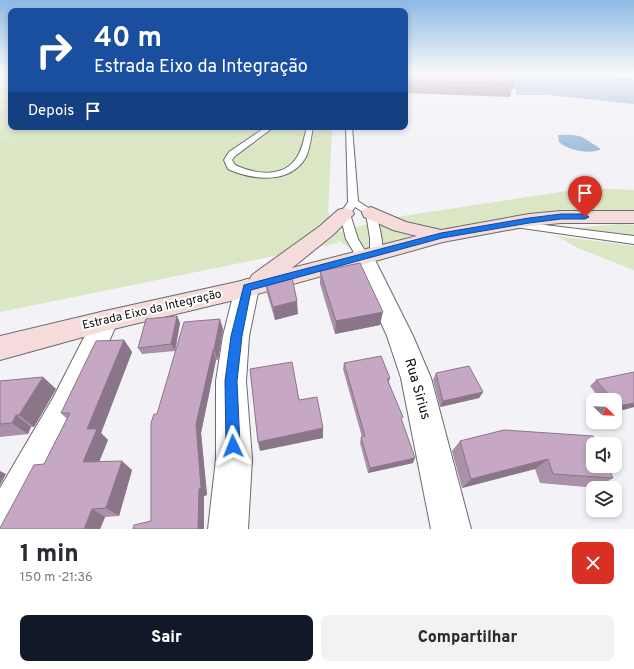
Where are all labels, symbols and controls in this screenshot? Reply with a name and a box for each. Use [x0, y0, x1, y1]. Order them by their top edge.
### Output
text: 40 m [94, 21, 162, 57]
icon: right [28, 24, 80, 76]
text: Estrada Eixo da Integração [94, 56, 308, 79]
icon: arrive [82, 100, 104, 122]
text: Depois [28, 102, 74, 121]
pin [568, 176, 602, 217]
icon: arrive [574, 182, 596, 204]
street label: Estrada Eixo da Integração [81, 286, 224, 334]
street label: Rua Sirius [400, 356, 434, 422]
north arrow [586, 393, 622, 429]
map controls [586, 393, 622, 517]
position arrow [212, 425, 254, 467]
button: sound [586, 437, 622, 473]
button: layers [586, 481, 622, 517]
text: 1 min [20, 540, 79, 570]
button: close [572, 542, 614, 584]
text: 150 m · 21:36 [20, 570, 93, 586]
button: Sair [20, 615, 313, 661]
button: Compartilhar [321, 615, 614, 661]

